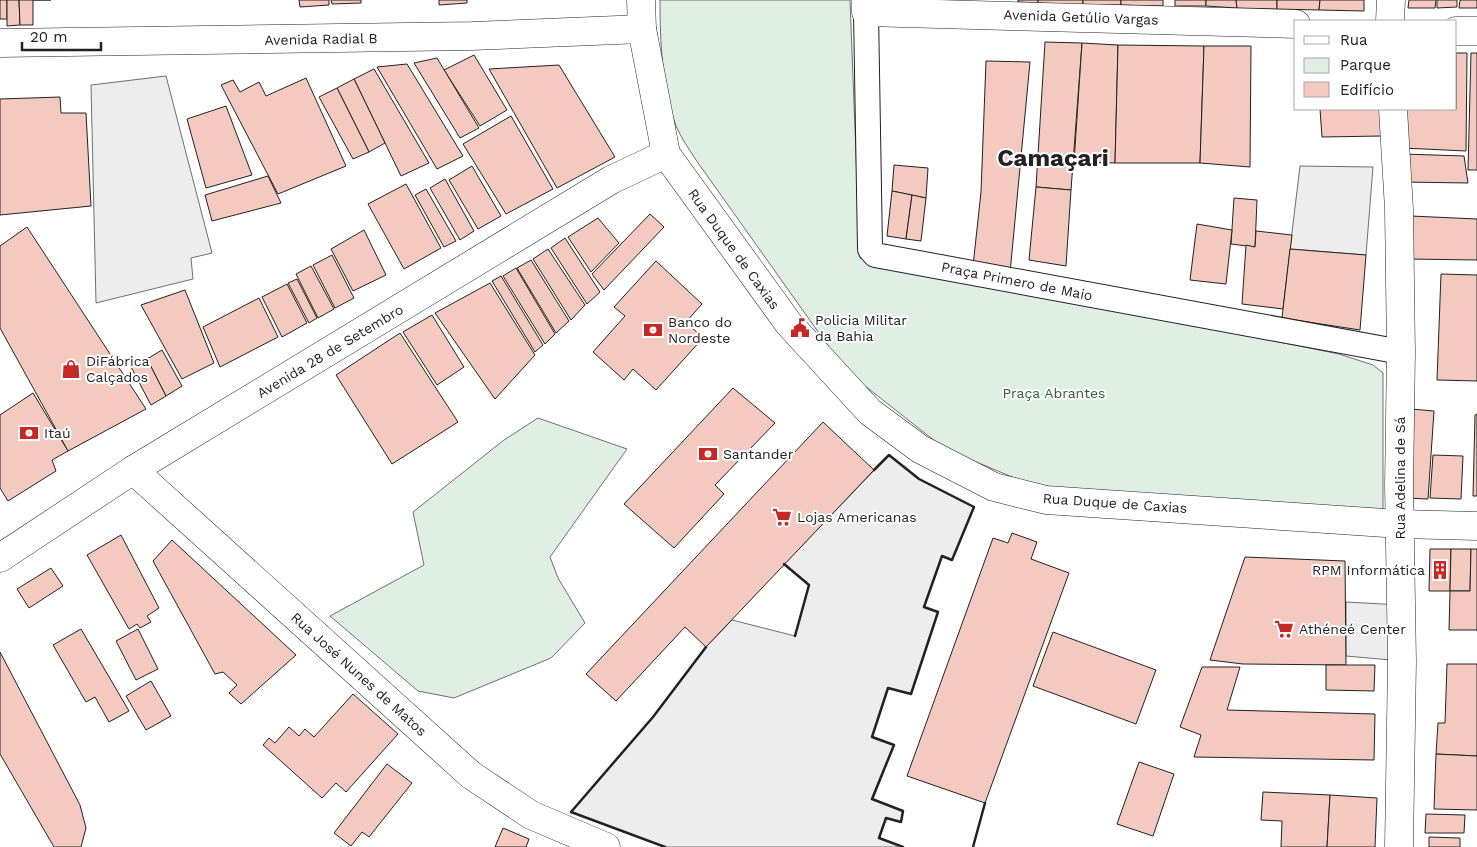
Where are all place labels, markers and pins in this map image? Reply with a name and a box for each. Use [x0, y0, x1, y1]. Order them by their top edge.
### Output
place label: Policia Militar da Bahia [815, 312, 907, 344]
place label: Banco do Nordeste [668, 314, 732, 346]
public building icon: Policia Militar da Bahia [789, 317, 811, 339]
bank icon: Banco do Nordeste [642, 319, 664, 341]
place label: DiFábrica Calçados [86, 353, 150, 385]
shop icon: DiFábrica Calçados [60, 358, 82, 380]
bank icon: Itaú [18, 422, 40, 444]
place label: Itaú [44, 425, 71, 441]
bank icon: Santander [697, 443, 719, 465]
place label: Santander [723, 446, 794, 462]
supermarket icon: Lojas Americanas [771, 506, 793, 528]
place label: Lojas Americanas [797, 509, 917, 525]
building icon: RPM Informática [1429, 559, 1451, 581]
place label: RPM Informática [1312, 562, 1425, 578]
supermarket icon: Athéneé Center [1273, 618, 1295, 640]
place label: Athéneé Center [1299, 621, 1406, 637]

